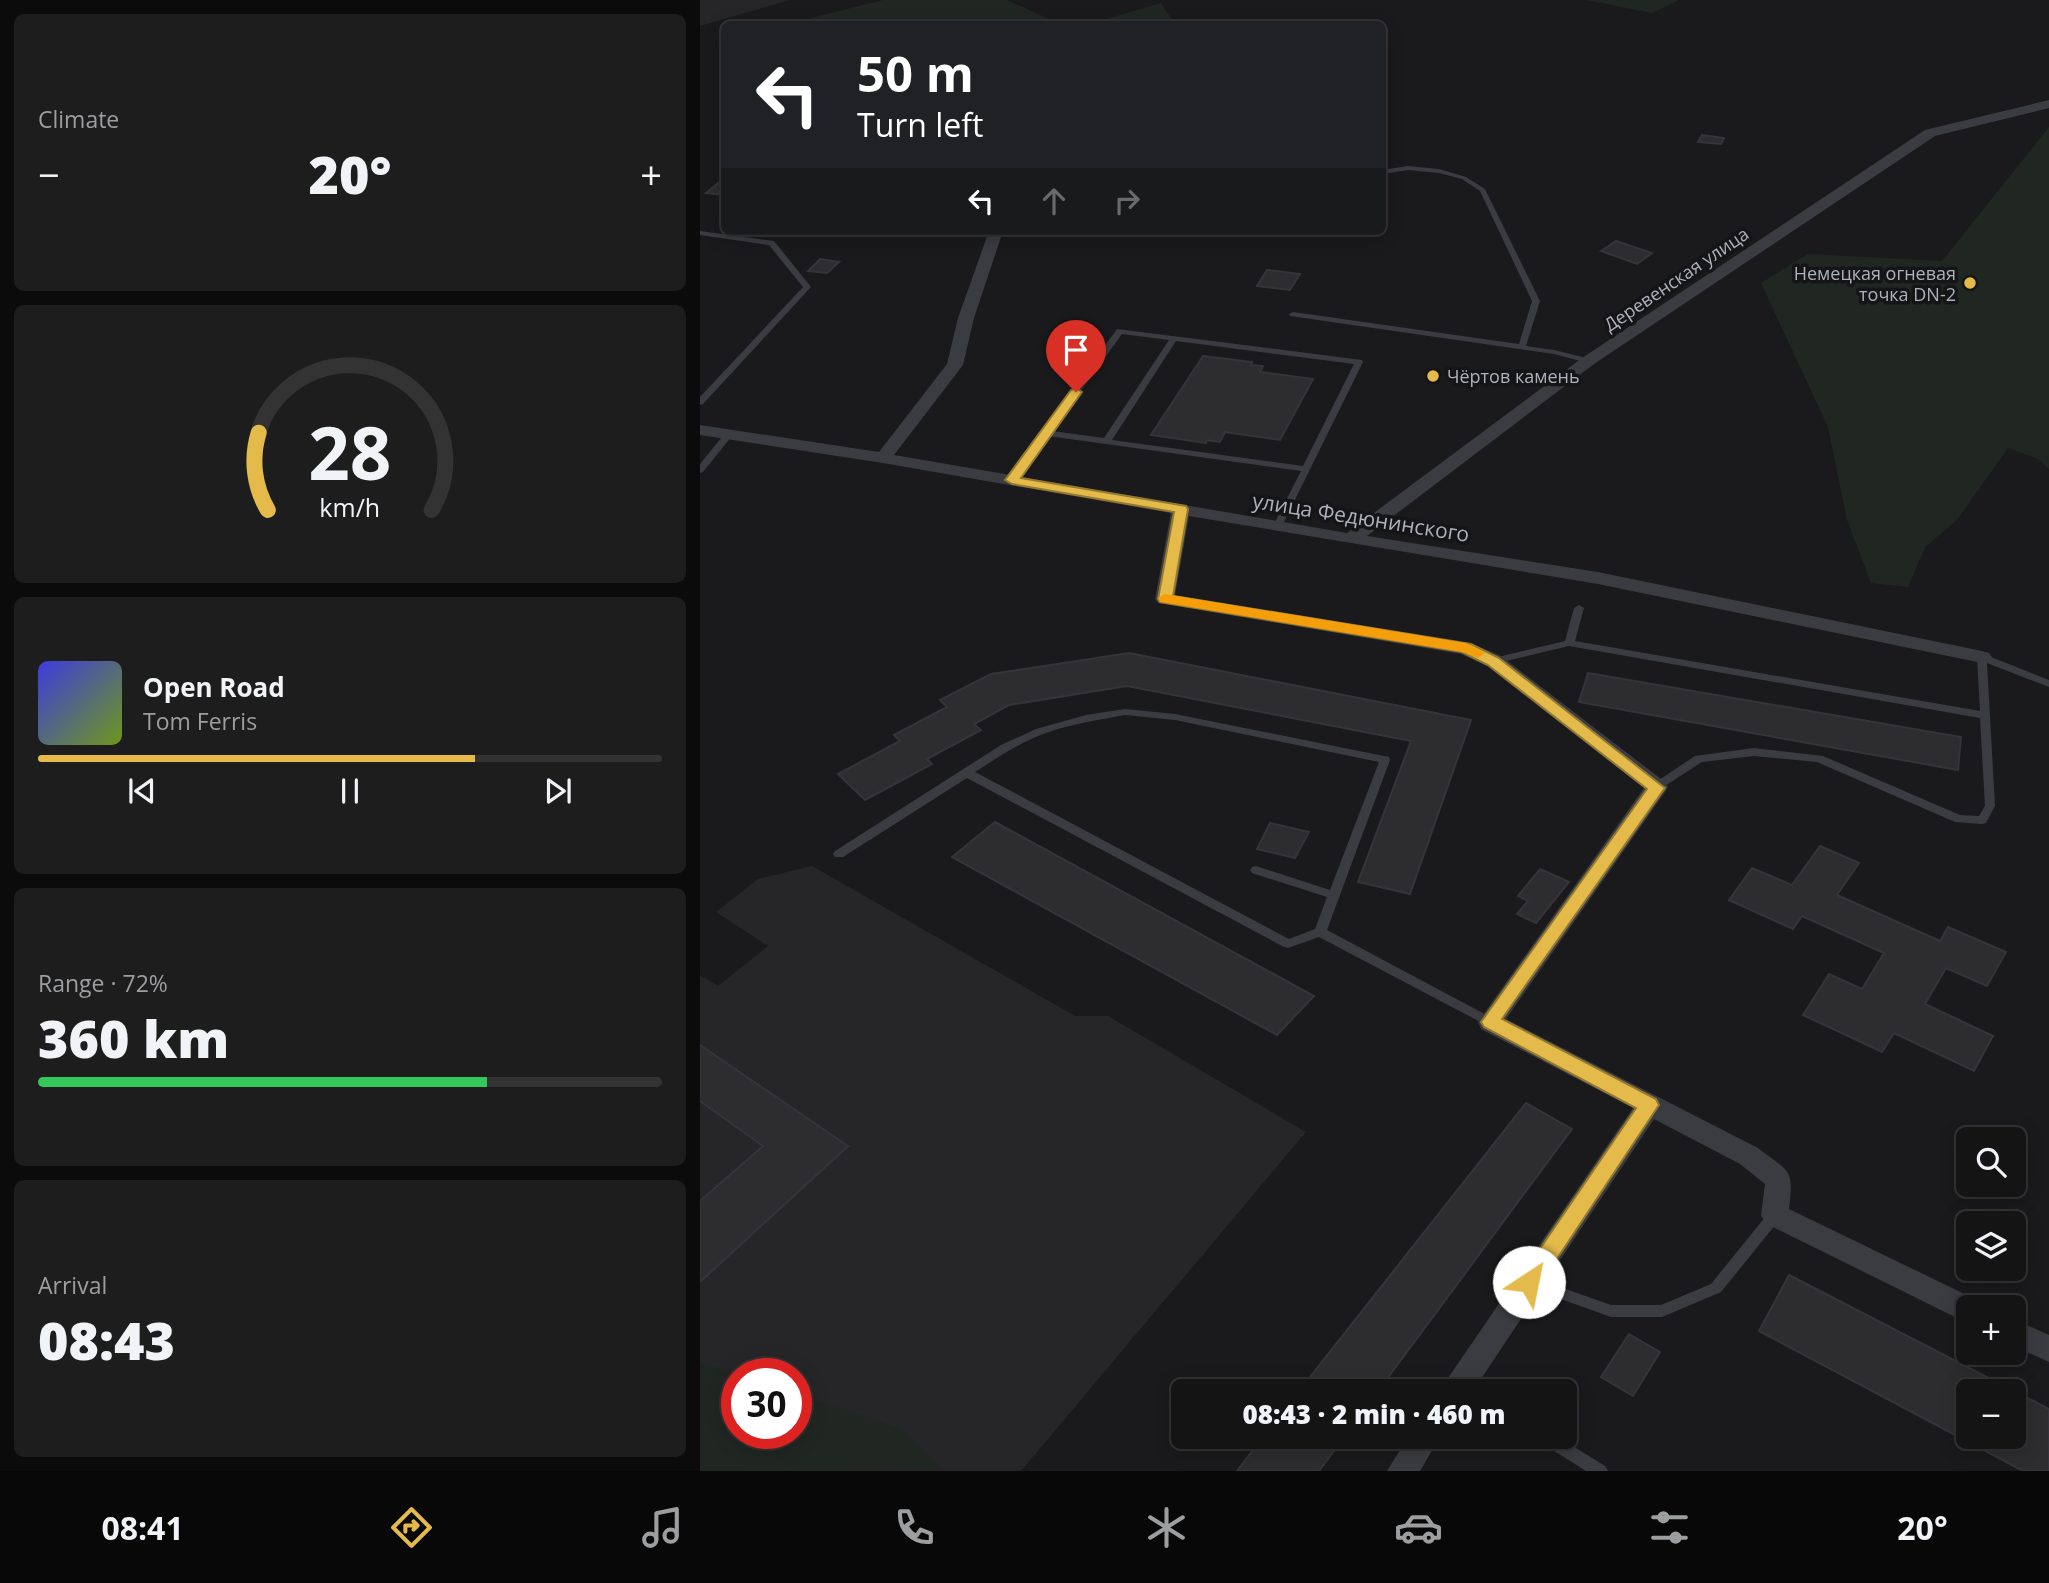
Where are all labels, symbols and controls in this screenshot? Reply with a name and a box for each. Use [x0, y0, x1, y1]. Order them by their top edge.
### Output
text: 50 m [857, 40, 974, 106]
icon: left [742, 49, 833, 140]
text: Climate [38, 103, 119, 135]
text: Turn left [857, 103, 983, 146]
text: 20° [309, 138, 391, 209]
text: − [38, 148, 60, 200]
text: + [640, 148, 662, 200]
icon: left [962, 182, 1000, 220]
icon: ahead [1035, 182, 1073, 220]
icon: right [1108, 182, 1146, 220]
street label: Деревенская улица [1599, 222, 1753, 336]
place label: Немецкая огневая точка DN-2 [1794, 261, 1956, 306]
marker: Немецкая огневая точка DN-2 [1962, 275, 1978, 291]
pin [1046, 320, 1106, 392]
icon: arrive [1057, 331, 1095, 369]
place label: Чёртов камень [1447, 364, 1580, 388]
marker: Чёртов камень [1425, 368, 1441, 384]
text: 28 [308, 403, 392, 502]
street label: улица Федюнинского [1250, 486, 1472, 548]
text: km/h [320, 490, 380, 524]
text: Open Road [143, 669, 285, 705]
text: Tom Ferris [143, 705, 257, 737]
icon: previous [123, 772, 161, 810]
icon: pause [331, 772, 369, 810]
icon: next [539, 772, 577, 810]
text: Range · 72% [38, 967, 168, 999]
text: 360 km [38, 1002, 229, 1073]
map controls [1956, 1127, 2026, 1449]
button: search [1956, 1127, 2026, 1197]
button: layers [1956, 1211, 2026, 1281]
position arrow [1492, 1245, 1566, 1319]
text: Arrival [38, 1269, 107, 1301]
button: + [1956, 1295, 2026, 1365]
text: 08:43 [38, 1304, 175, 1375]
speed limit sign: 30 [721, 1358, 812, 1449]
button: − [1956, 1379, 2026, 1449]
text: 08:43 · 2 min · 460 m [1243, 1396, 1505, 1432]
icon: directions [387, 1503, 436, 1552]
icon: music [638, 1503, 687, 1552]
icon: phone [890, 1503, 939, 1552]
icon: climate [1142, 1503, 1191, 1552]
icon: car [1394, 1503, 1443, 1552]
icon: filters [1645, 1503, 1694, 1552]
text: 08:41 [101, 1506, 184, 1549]
text: 20° [1897, 1506, 1948, 1549]

